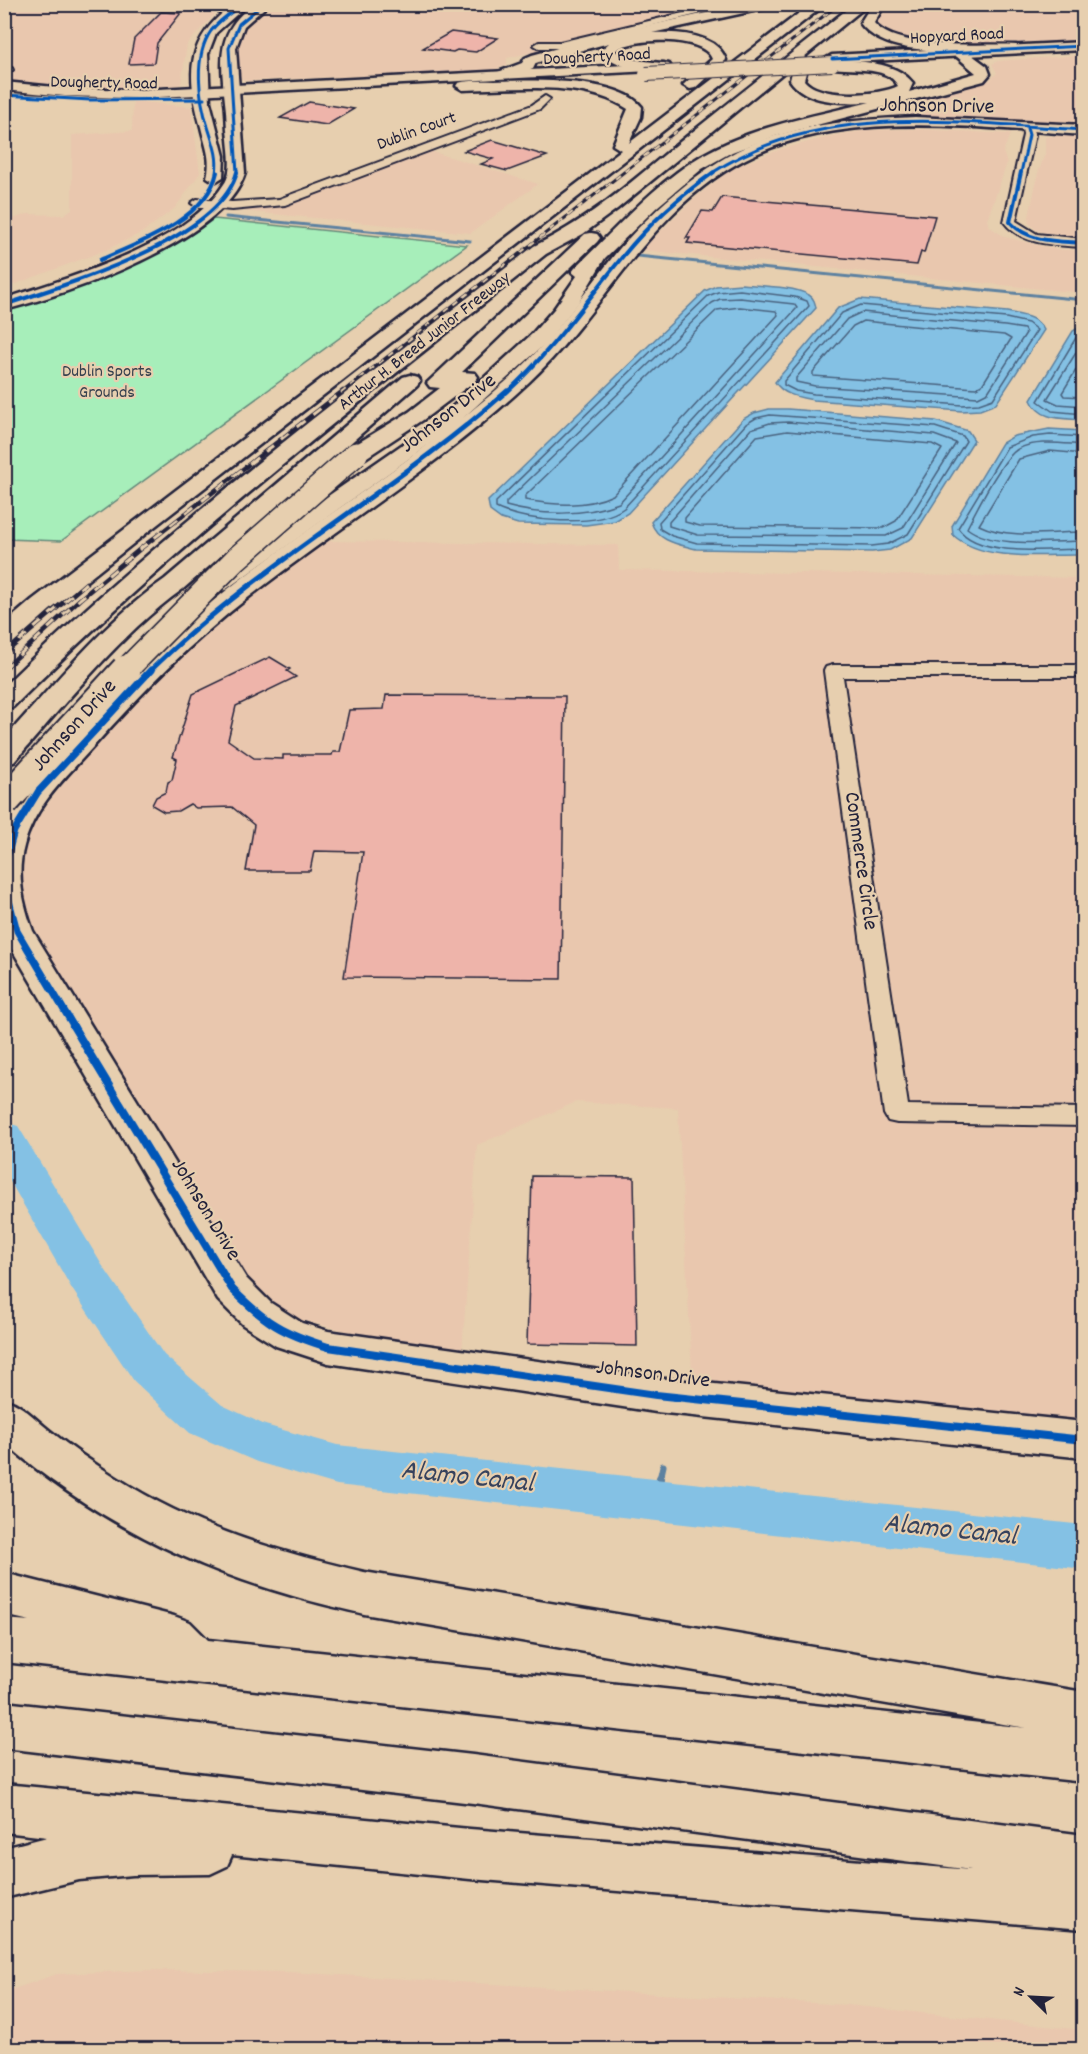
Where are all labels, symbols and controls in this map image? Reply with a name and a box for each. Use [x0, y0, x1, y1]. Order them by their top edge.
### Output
street label: Hopyard Road [909, 22, 1005, 52]
street label: Dougherty Road [543, 43, 651, 73]
street label: Dougherty Road [50, 71, 158, 97]
street label: Johnson Drive [879, 91, 995, 123]
street label: Dublin Court [374, 106, 461, 158]
street label: Arthur H. Breed Junior Freeway [334, 266, 517, 417]
park label: Dublin Sports Grounds [62, 360, 152, 406]
street label: Johnson Drive [394, 366, 504, 462]
street label: Johnson Drive [25, 673, 125, 779]
street label: Commerce Circle [835, 790, 885, 932]
street label: Johnson Drive [162, 1153, 248, 1267]
street label: Johnson Drive [594, 1353, 712, 1397]
water label: Alamo Canal [399, 1452, 537, 1506]
water label: Alamo Canal [882, 1505, 1020, 1559]
north arrow [1001, 1967, 1061, 2027]
text: N [1007, 1984, 1032, 2000]

